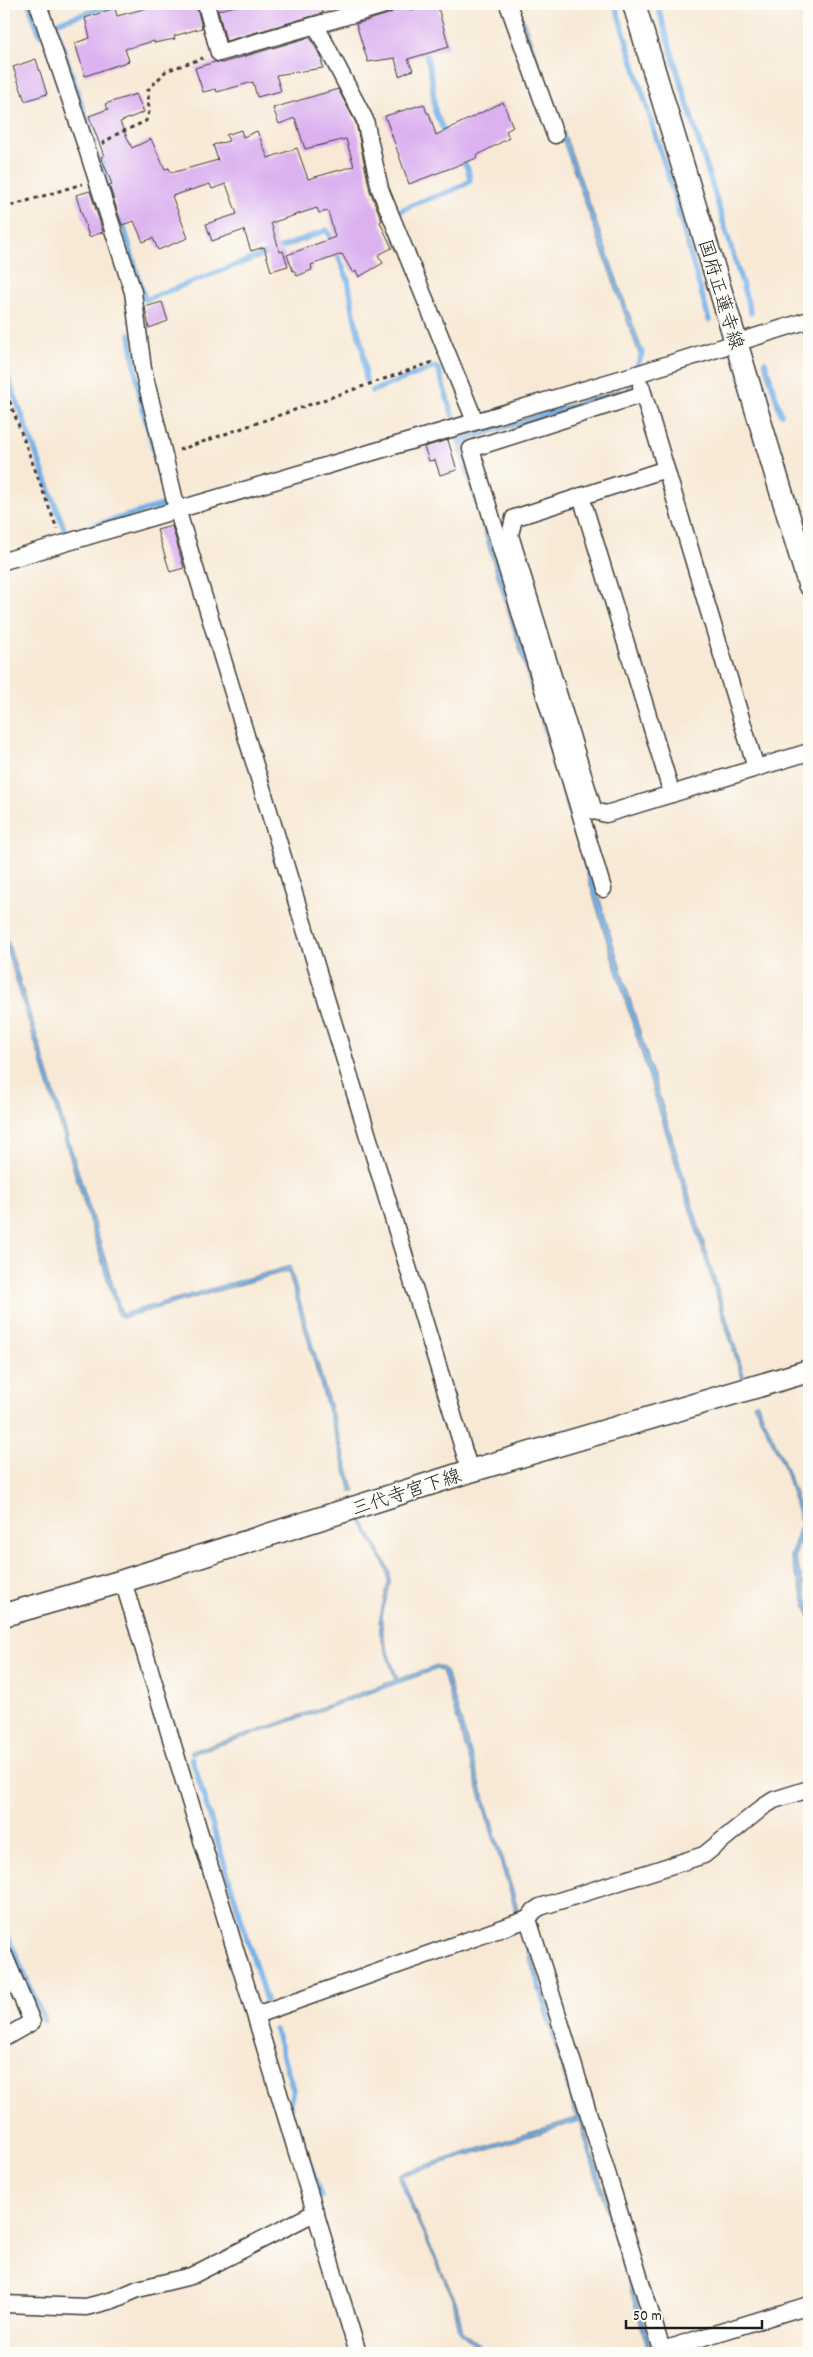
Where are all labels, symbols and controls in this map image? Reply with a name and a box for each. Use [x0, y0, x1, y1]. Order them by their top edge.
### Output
street label: 国府正蓮寺線 [689, 237, 748, 353]
street label: 三代寺宮下線 [349, 1464, 465, 1525]
scale bar [626, 2297, 762, 2329]
text: 50 m [633, 2306, 662, 2328]

